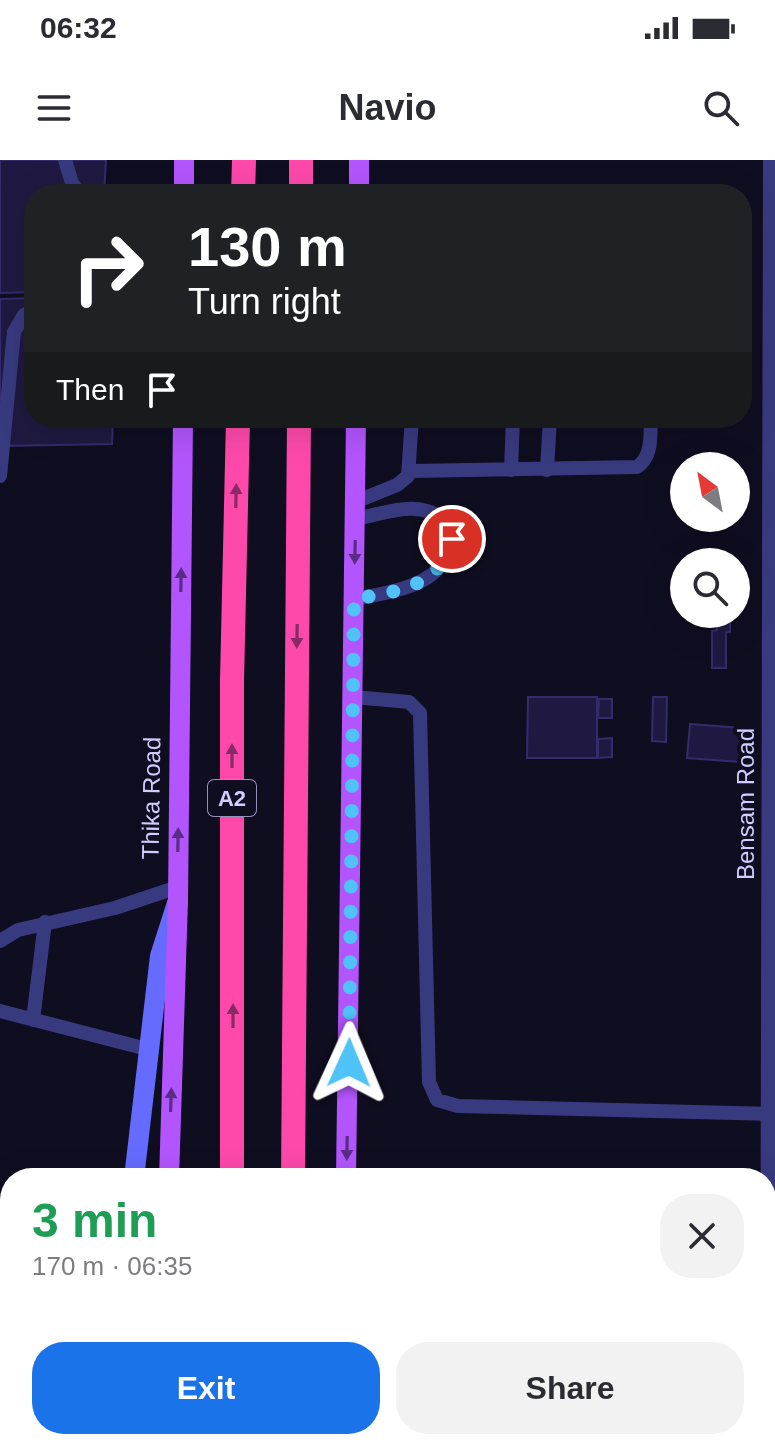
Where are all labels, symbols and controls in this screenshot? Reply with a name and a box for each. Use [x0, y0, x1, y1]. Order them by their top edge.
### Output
text: 06:32 [40, 11, 117, 44]
icon: menu [32, 86, 76, 130]
icon: search [699, 86, 743, 130]
text: Navio [338, 87, 437, 128]
text: 130 m [188, 215, 347, 278]
icon: right [56, 216, 160, 320]
text: Turn right [188, 281, 341, 322]
icon: arrive [140, 368, 184, 412]
text: Then [56, 373, 124, 406]
north arrow [670, 452, 750, 532]
map controls [670, 452, 750, 628]
one-way arrow [230, 483, 243, 508]
pin [418, 505, 486, 573]
icon: arrive [430, 517, 474, 561]
one-way arrow [349, 540, 361, 565]
button: search [670, 548, 750, 628]
one-way arrow [175, 567, 187, 592]
one-way arrow [291, 624, 304, 649]
street label: Bensam Road [732, 728, 759, 880]
street label: Thika Road [136, 736, 166, 860]
one-way arrow [226, 743, 238, 768]
road number: A2 [208, 780, 256, 816]
one-way arrow [172, 827, 185, 852]
one-way arrow [227, 1003, 239, 1028]
position arrow [307, 1021, 391, 1105]
one-way arrow [165, 1087, 178, 1112]
one-way arrow [341, 1136, 353, 1161]
text: 3 min [32, 1194, 157, 1247]
button: close [660, 1194, 744, 1278]
text: 170 m · 06:35 [32, 1251, 192, 1281]
button: Exit [32, 1342, 380, 1434]
button: Share [396, 1342, 744, 1434]

